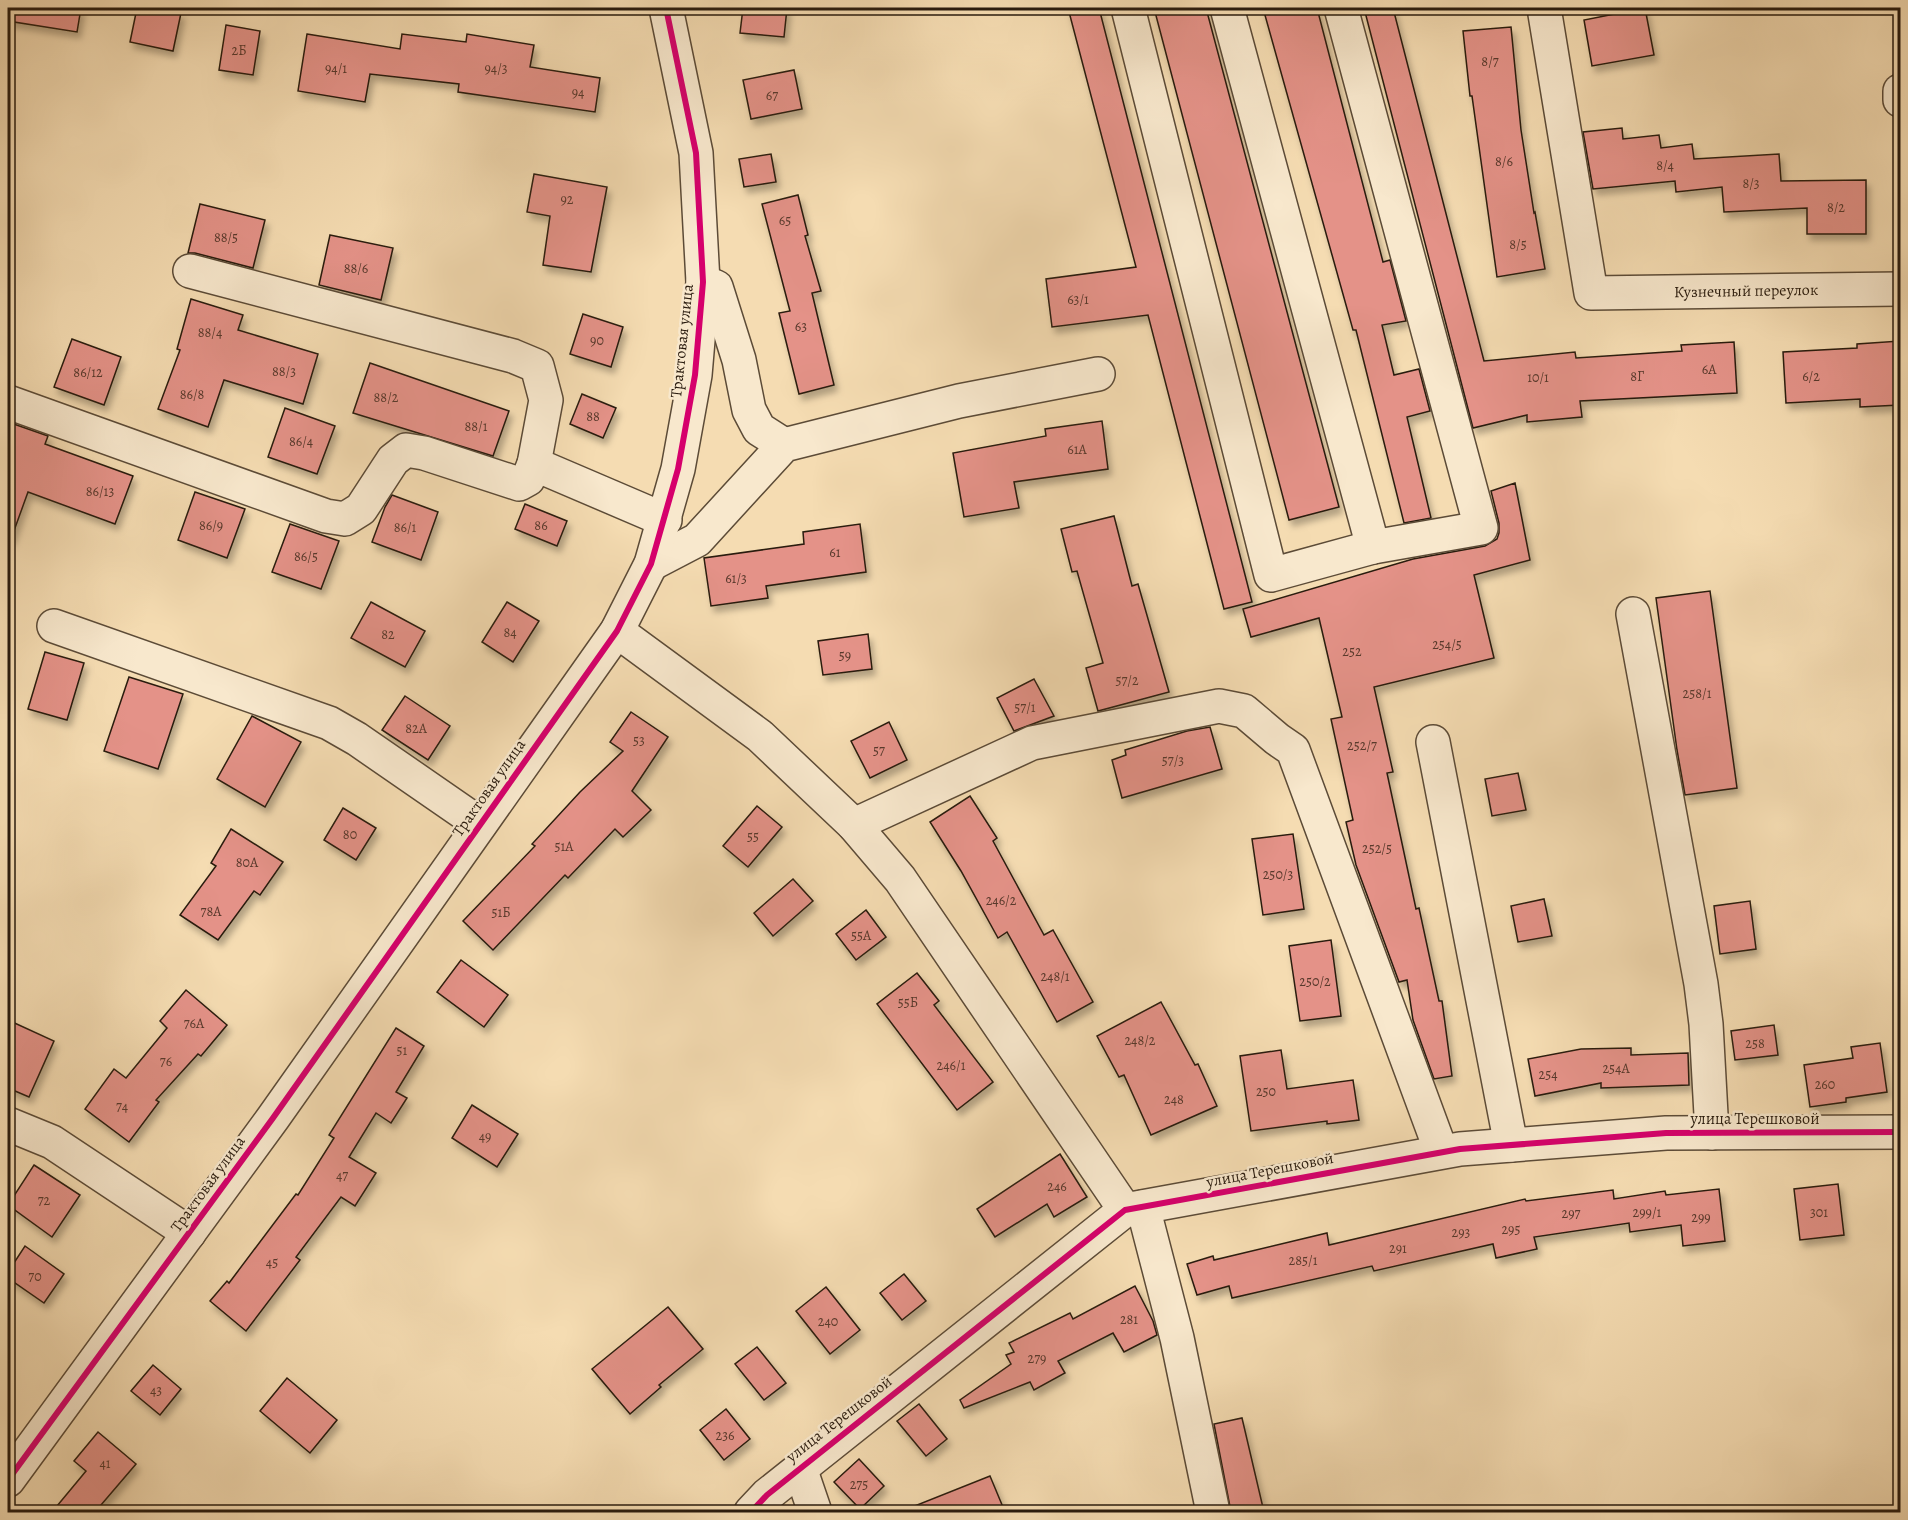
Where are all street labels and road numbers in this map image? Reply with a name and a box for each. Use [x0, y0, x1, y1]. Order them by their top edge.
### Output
street label: Кузнечный переулок [1674, 279, 1818, 303]
street label: Трактовая улица [665, 282, 699, 399]
street label: Трактовая улица [447, 734, 531, 841]
street label: улица Терешковой [1689, 1108, 1820, 1130]
street label: Трактовая улица [166, 1131, 251, 1237]
street label: улица Терешковой [1204, 1147, 1335, 1193]
street label: улица Терешковой [781, 1371, 897, 1468]

